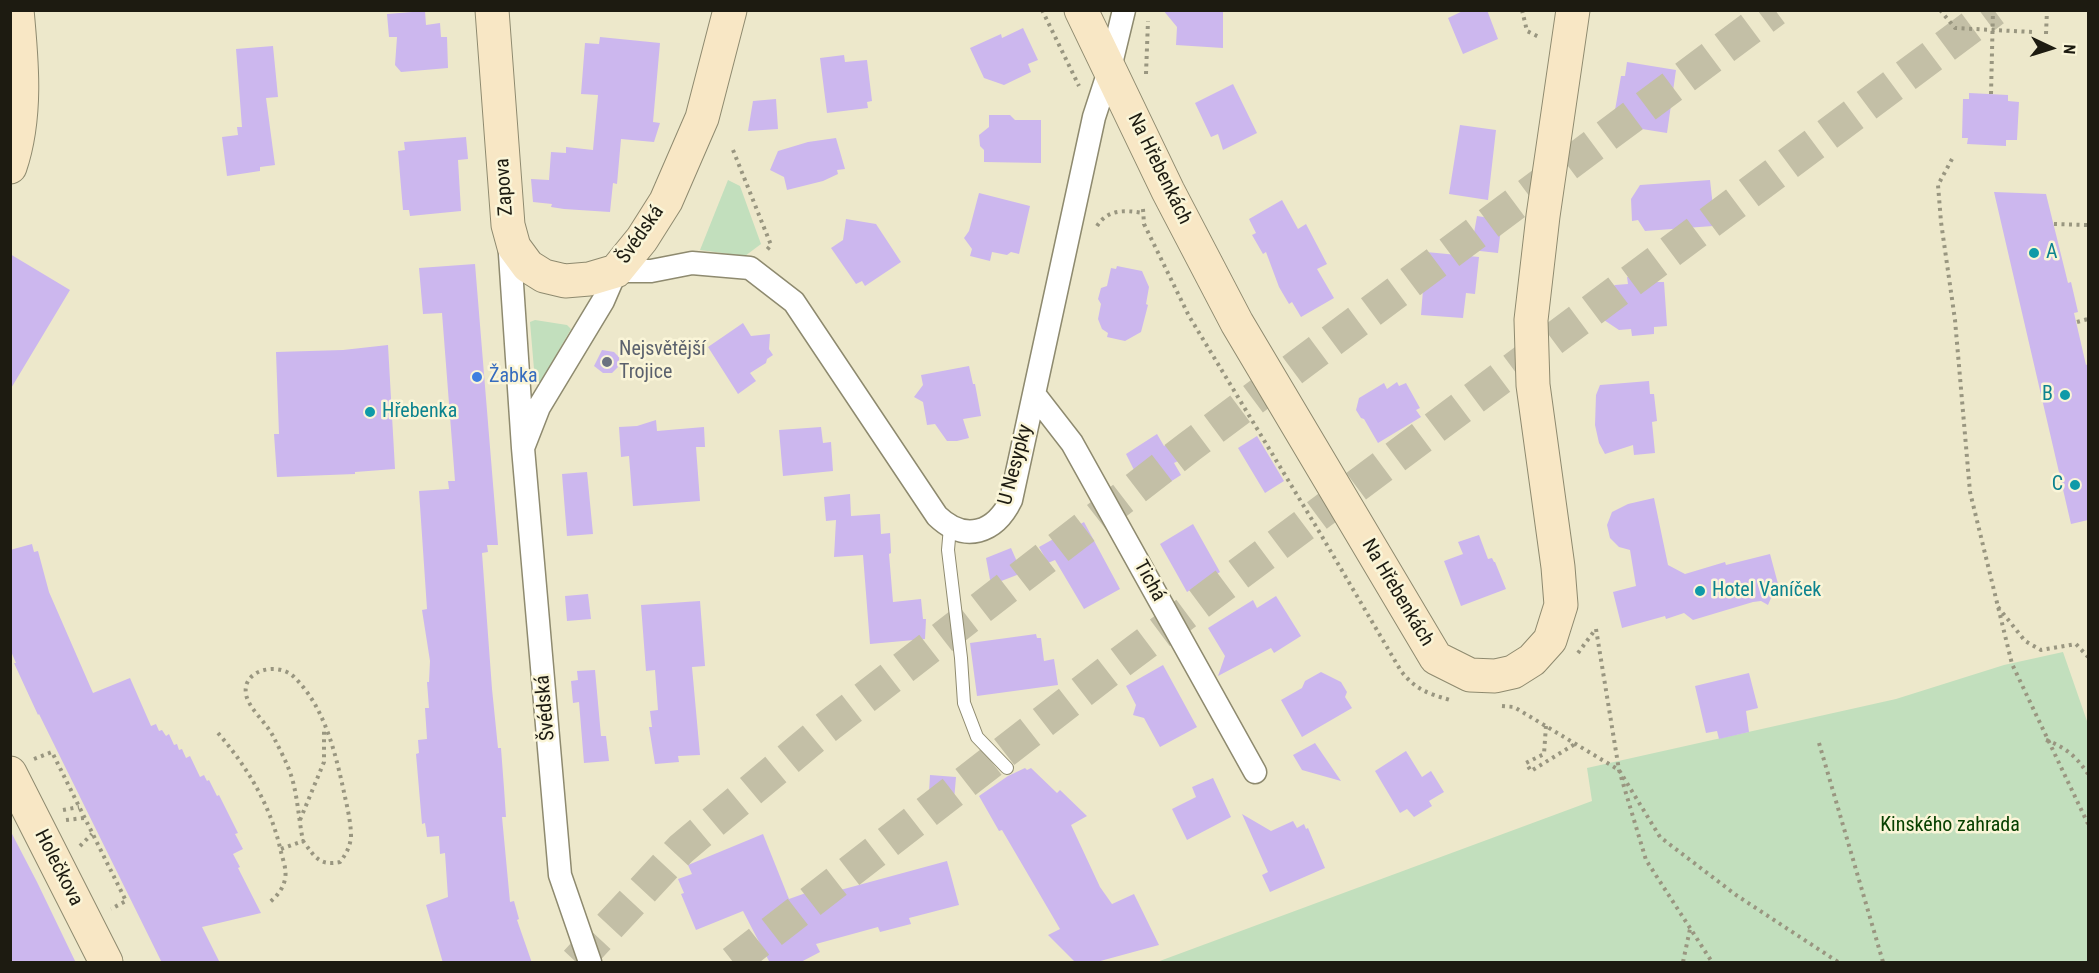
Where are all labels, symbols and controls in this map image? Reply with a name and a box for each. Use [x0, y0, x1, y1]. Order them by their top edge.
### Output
north arrow [2021, 18, 2081, 78]
text: N [2060, 44, 2079, 55]
street label: Na Hřebenkách [1122, 110, 1196, 228]
street label: Zapova [491, 157, 519, 217]
street label: Švédská [612, 201, 670, 269]
place label: A [2046, 241, 2058, 265]
marker: A [2027, 246, 2041, 260]
place label: Nejsvětější Trojice [619, 338, 706, 385]
marker: Nejsvětější Trojice [600, 355, 614, 369]
place label: Žabka [489, 365, 537, 389]
marker: Žabka [470, 370, 484, 384]
place label: B [2042, 383, 2053, 407]
marker: B [2058, 388, 2072, 402]
place label: Hřebenka [382, 400, 457, 424]
marker: Hřebenka [363, 405, 377, 419]
street label: U Nesypky [994, 422, 1038, 508]
place label: C [2052, 473, 2063, 497]
marker: C [2068, 478, 2082, 492]
street label: Na Hřebenkách [1356, 535, 1438, 651]
street label: Tichá [1128, 556, 1170, 606]
place label: Hotel Vaníček [1712, 579, 1821, 603]
marker: Hotel Vaníček [1693, 584, 1707, 598]
street label: Švédská [531, 674, 561, 742]
park label: Kinského zahrada [1880, 814, 2020, 838]
street label: Holečkova [29, 826, 87, 910]

